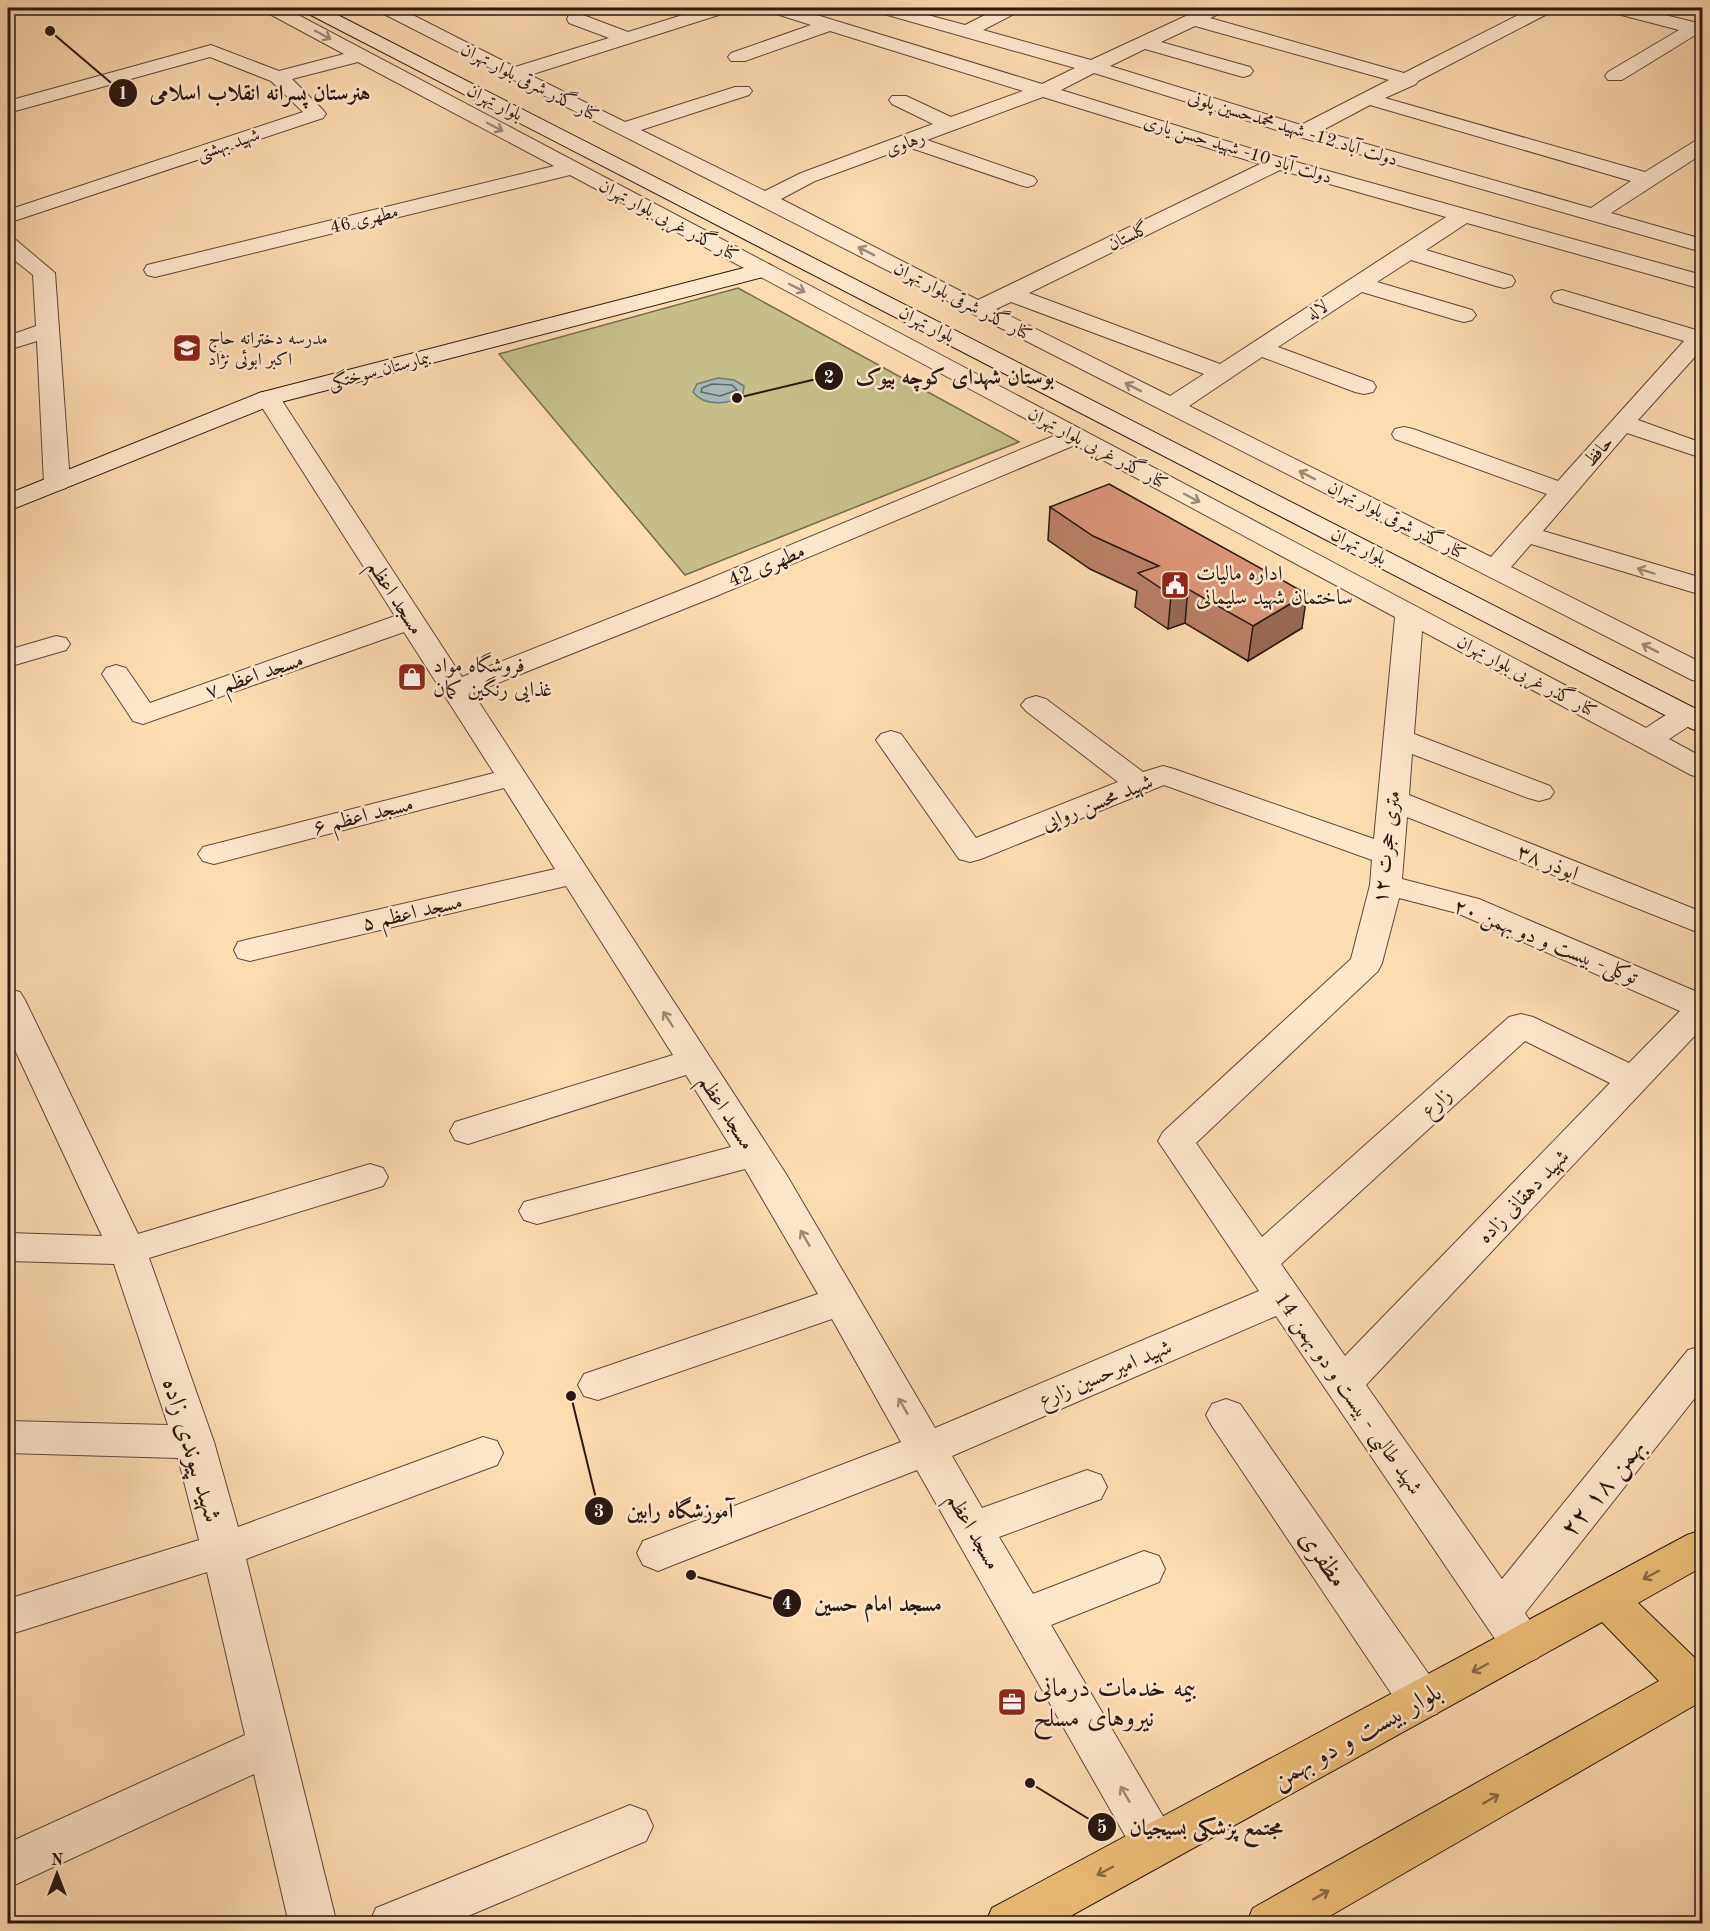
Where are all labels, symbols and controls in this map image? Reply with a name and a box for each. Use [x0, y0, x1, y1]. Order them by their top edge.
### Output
one-way arrow [314, 30, 332, 41]
street label: کنار گذر شرقی بلوار تهران [457, 38, 603, 126]
callout: هنرستان پسرانه انقلاب اسلامی [108, 73, 383, 113]
street label: بلوار تهران [463, 79, 527, 125]
text: هنرستان پسرانه انقلاب اسلامی [149, 82, 371, 109]
text: 1 [118, 85, 128, 103]
street label: دولت آباد 12- شهید محمدحسین پلونی [1185, 87, 1400, 172]
street label: دولت آباد 10- شهید حسن یاری [1141, 111, 1334, 189]
one-way arrow [486, 122, 504, 133]
street label: شهید بهشتی [195, 126, 263, 167]
street label: رهاوی [883, 129, 928, 160]
street label: کنار گذر غربی بلوار تهران [595, 172, 743, 268]
street label: مطهری 46 [328, 203, 401, 239]
street label: گلستان [1104, 217, 1152, 254]
one-way arrow [857, 245, 875, 256]
street label: کنار گذر شرقی بلوار تهران [890, 257, 1036, 345]
one-way arrow [788, 282, 805, 294]
street label: لاله [1304, 297, 1331, 324]
street label: بلوار تهران [895, 301, 959, 347]
place label: مدرسه دخترانه حاج اکبر ابوئی نژاد [208, 330, 328, 370]
school or university icon: مدرسه دخترانه حاج اکبر ابوئی نژاد [171, 332, 203, 364]
street label: بیمارستان سوختگی [326, 346, 433, 396]
callout: بوستان شهدای کوچه بیوک [814, 356, 1067, 396]
text: بوستان شهدای کوچه بیوک [855, 366, 1055, 392]
text: 2 [824, 369, 834, 387]
one-way arrow [1125, 381, 1143, 392]
street label: کنار گذر غربی بلوار تهران [1024, 400, 1172, 496]
street label: حافظ [1581, 433, 1617, 470]
one-way arrow [1299, 468, 1317, 480]
street label: کنار گذر شرقی بلوار تهران [1324, 476, 1470, 564]
one-way arrow [1182, 493, 1200, 504]
street label: بلوار تهران [1327, 523, 1391, 569]
street label: مطهری 42 [725, 541, 809, 593]
street label: مسجد اعظم [356, 557, 426, 643]
place label: اداره مالیات ساختمان شهید سلیمانی [1196, 564, 1353, 611]
one-way arrow [1637, 565, 1656, 576]
public building icon: اداره مالیات ساختمان شهید سلیمانی [1159, 569, 1191, 601]
street label: کنار گذر غربی بلوار تهران [1453, 628, 1601, 724]
one-way arrow [1642, 641, 1660, 653]
street label: مسجد اعظم ۷ [203, 650, 309, 711]
place label: فروشگاه مواد غذایی رنگین کمان [433, 652, 552, 703]
shop icon: فروشگاه مواد غذایی رنگین کمان [396, 661, 428, 693]
street label: شهید محسن روایی [1039, 772, 1157, 837]
street label: ۱۲ متری حجرت [1370, 790, 1406, 905]
street label: مسجد اعظم ۶ [311, 794, 418, 847]
street label: ۳۸ ابوذر [1513, 842, 1581, 886]
street label: مسجد اعظم ۵ [360, 892, 466, 943]
street label: توکلی- بیست و دو بهمن ۲۰ [1449, 895, 1642, 993]
one-way arrow [661, 1011, 673, 1028]
street label: مسجد اعظم [687, 1072, 757, 1158]
street label: زارع [1418, 1084, 1460, 1126]
street label: شهید دهقانی زاده [1475, 1146, 1575, 1249]
one-way arrow [799, 1229, 810, 1247]
street label: شهید طالبی - بیست و دو بهمن 14 [1266, 1289, 1426, 1502]
street label: شهید امیرحسین زارع [1036, 1337, 1177, 1417]
street label: شهید پیوندی زاده [153, 1375, 225, 1527]
one-way arrow [896, 1398, 908, 1415]
street label: ۲۲ بهمن ۱۸ [1557, 1435, 1653, 1544]
street label: مسجد اعظم [936, 1490, 1003, 1577]
callout: آموزشگاه رابین [584, 1491, 745, 1531]
text: آموزشگاه رابین [627, 1496, 736, 1524]
text: 3 [594, 1503, 604, 1521]
street label: مظفری [1292, 1526, 1351, 1594]
one-way arrow [1643, 1569, 1660, 1581]
callout: مسجد امام حسین [772, 1583, 953, 1623]
text: مسجد امام حسین [814, 1593, 942, 1623]
text: 4 [782, 1595, 792, 1613]
one-way arrow [1471, 1663, 1489, 1674]
place label: بیمه خدمات درمانی نیروهای مسلح [1033, 1676, 1196, 1741]
street label: بلوار بیست و دو بهمن [1268, 1679, 1448, 1797]
office icon: بیمه خدمات درمانی نیروهای مسلح [996, 1686, 1028, 1718]
one-way arrow [1119, 1786, 1131, 1803]
one-way arrow [1482, 1793, 1499, 1805]
callout: مجتمع پزشکی بسیجیان [1087, 1807, 1294, 1847]
text: مجتمع پزشکی بسیجیان [1129, 1817, 1284, 1848]
text: 5 [1097, 1819, 1107, 1837]
north arrow [27, 1844, 87, 1904]
text: N [51, 1853, 64, 1869]
one-way arrow [1097, 1866, 1115, 1877]
one-way arrow [1312, 1889, 1329, 1901]

